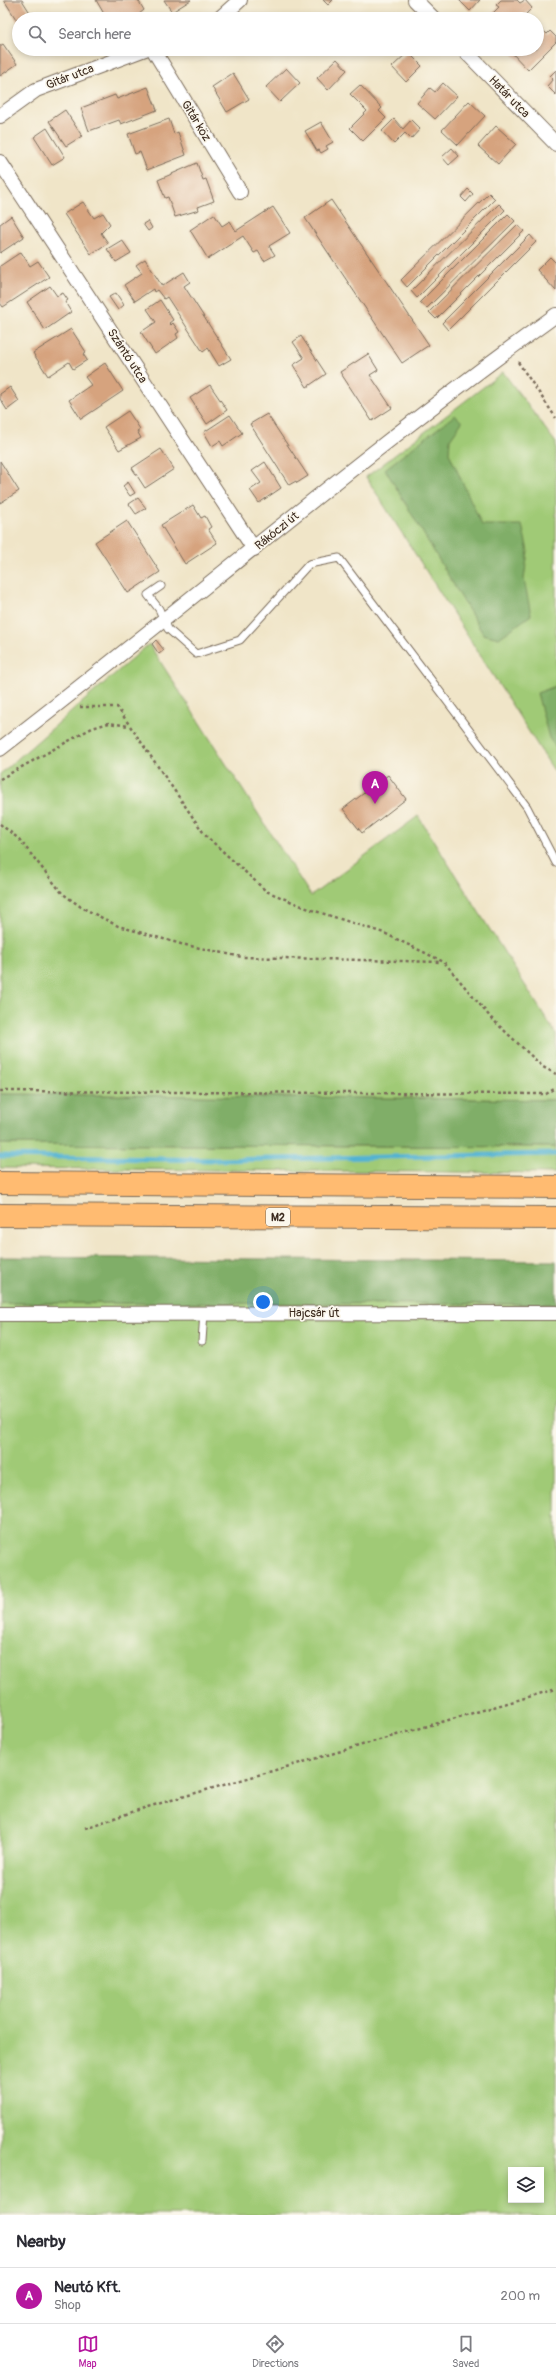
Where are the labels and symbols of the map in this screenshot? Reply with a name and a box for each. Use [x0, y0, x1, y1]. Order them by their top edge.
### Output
street label: Gitár utca [44, 61, 96, 93]
street label: Határ utca [485, 73, 533, 121]
street label: Gitár köz [178, 98, 214, 144]
street label: Szántó utca [104, 326, 150, 386]
street label: Rákóczi út [252, 509, 302, 553]
pin: A [362, 771, 388, 804]
road number: M2 [266, 1208, 290, 1226]
your location [253, 1292, 273, 1312]
street label: Hajcsár út [289, 1306, 340, 1321]

